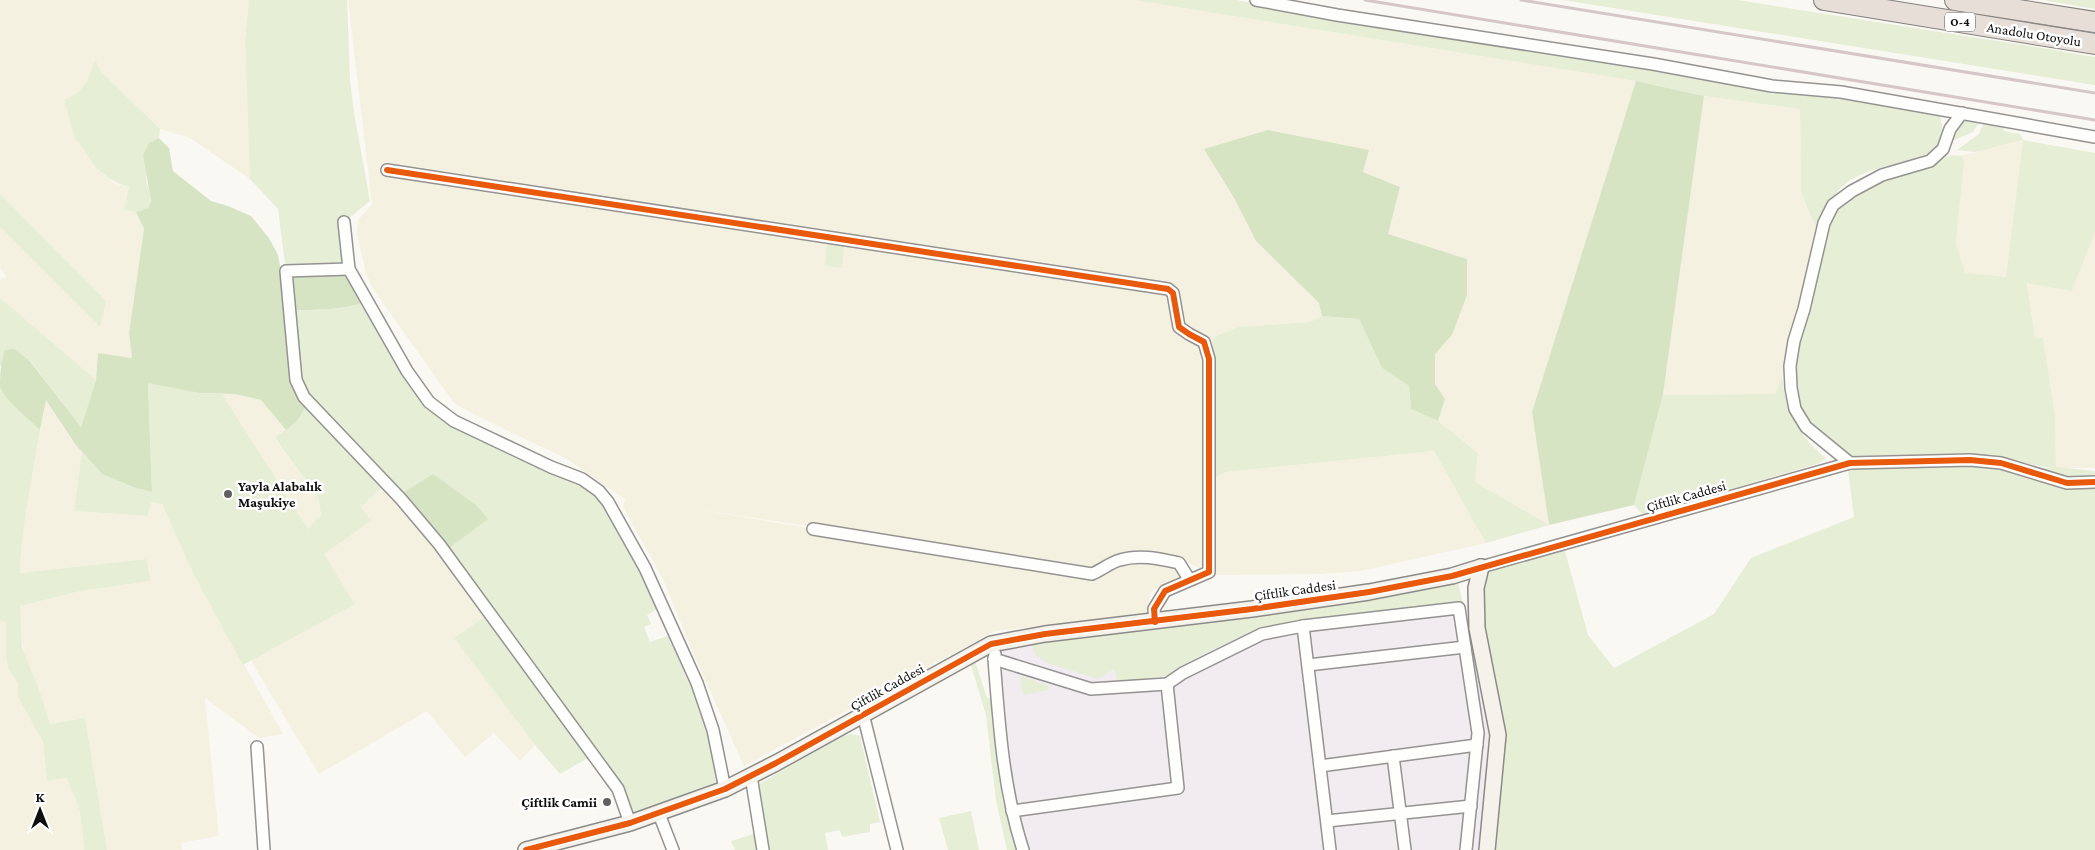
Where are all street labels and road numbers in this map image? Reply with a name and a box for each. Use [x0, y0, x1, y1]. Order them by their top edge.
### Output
road number: O-4 [1945, 13, 1975, 32]
street label: Anadolu Otoyolu [1986, 19, 2083, 49]
street label: Çiftlik Caddesi [1644, 477, 1728, 515]
street label: Çiftlik Caddesi [1253, 576, 1337, 604]
street label: Çiftlik Caddesi [847, 660, 927, 714]

